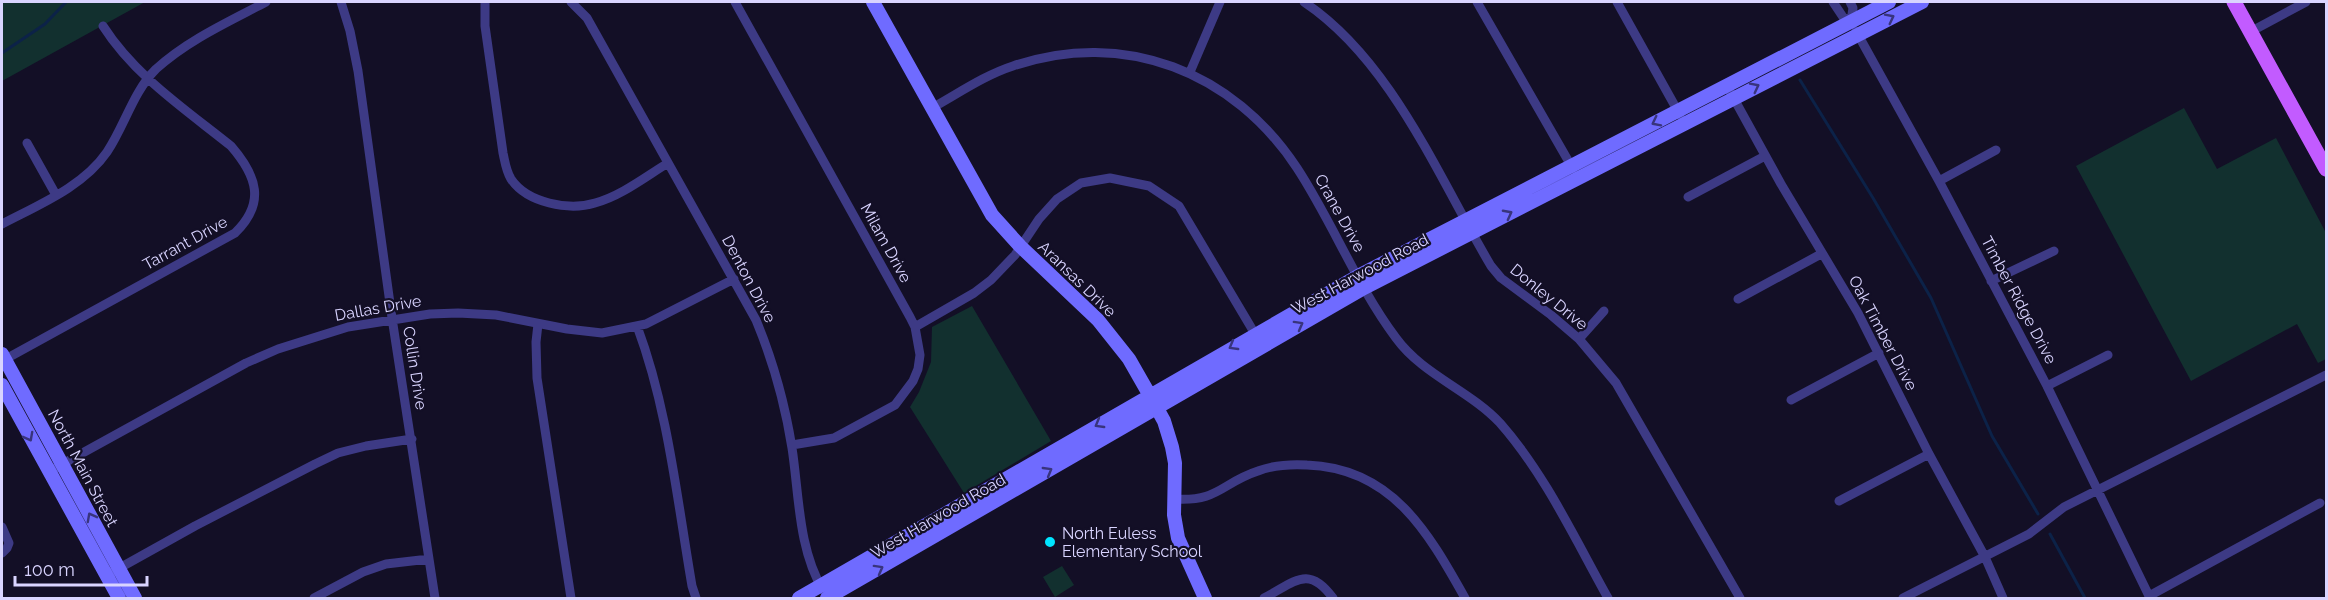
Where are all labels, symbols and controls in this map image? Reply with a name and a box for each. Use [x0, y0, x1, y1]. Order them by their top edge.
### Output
one-way arrow [1883, 14, 1894, 25]
one-way arrow [1749, 83, 1760, 94]
one-way arrow [1651, 115, 1662, 127]
street label: Crane Drive [1311, 171, 1369, 255]
street label: Milam Drive [856, 200, 916, 286]
one-way arrow [1501, 210, 1512, 221]
street label: Tarrant Drive [139, 212, 231, 274]
street label: West Harwood Road [1288, 230, 1432, 318]
street label: Denton Drive [718, 232, 780, 326]
street label: Timber Ridge Drive [1977, 233, 2061, 367]
street label: Aransas Drive [1034, 237, 1120, 321]
street label: Donley Drive [1506, 260, 1592, 334]
street label: Oak Timber Drive [1845, 272, 1921, 394]
street label: Dallas Drive [333, 291, 423, 325]
one-way arrow [1293, 321, 1303, 332]
street label: Collin Drive [399, 325, 431, 411]
one-way arrow [1229, 338, 1240, 350]
street label: North Main Street [44, 406, 122, 530]
one-way arrow [1095, 417, 1105, 428]
one-way arrow [22, 431, 33, 441]
one-way arrow [1042, 467, 1052, 478]
street label: West Harwood Road [867, 470, 1009, 562]
one-way arrow [87, 513, 98, 523]
place label: North Euless Elementary School [1062, 524, 1203, 561]
marker: North Euless Elementary School [1043, 535, 1057, 549]
scale bar [15, 549, 147, 587]
text: 100 m [24, 559, 75, 580]
one-way arrow [873, 565, 883, 576]

